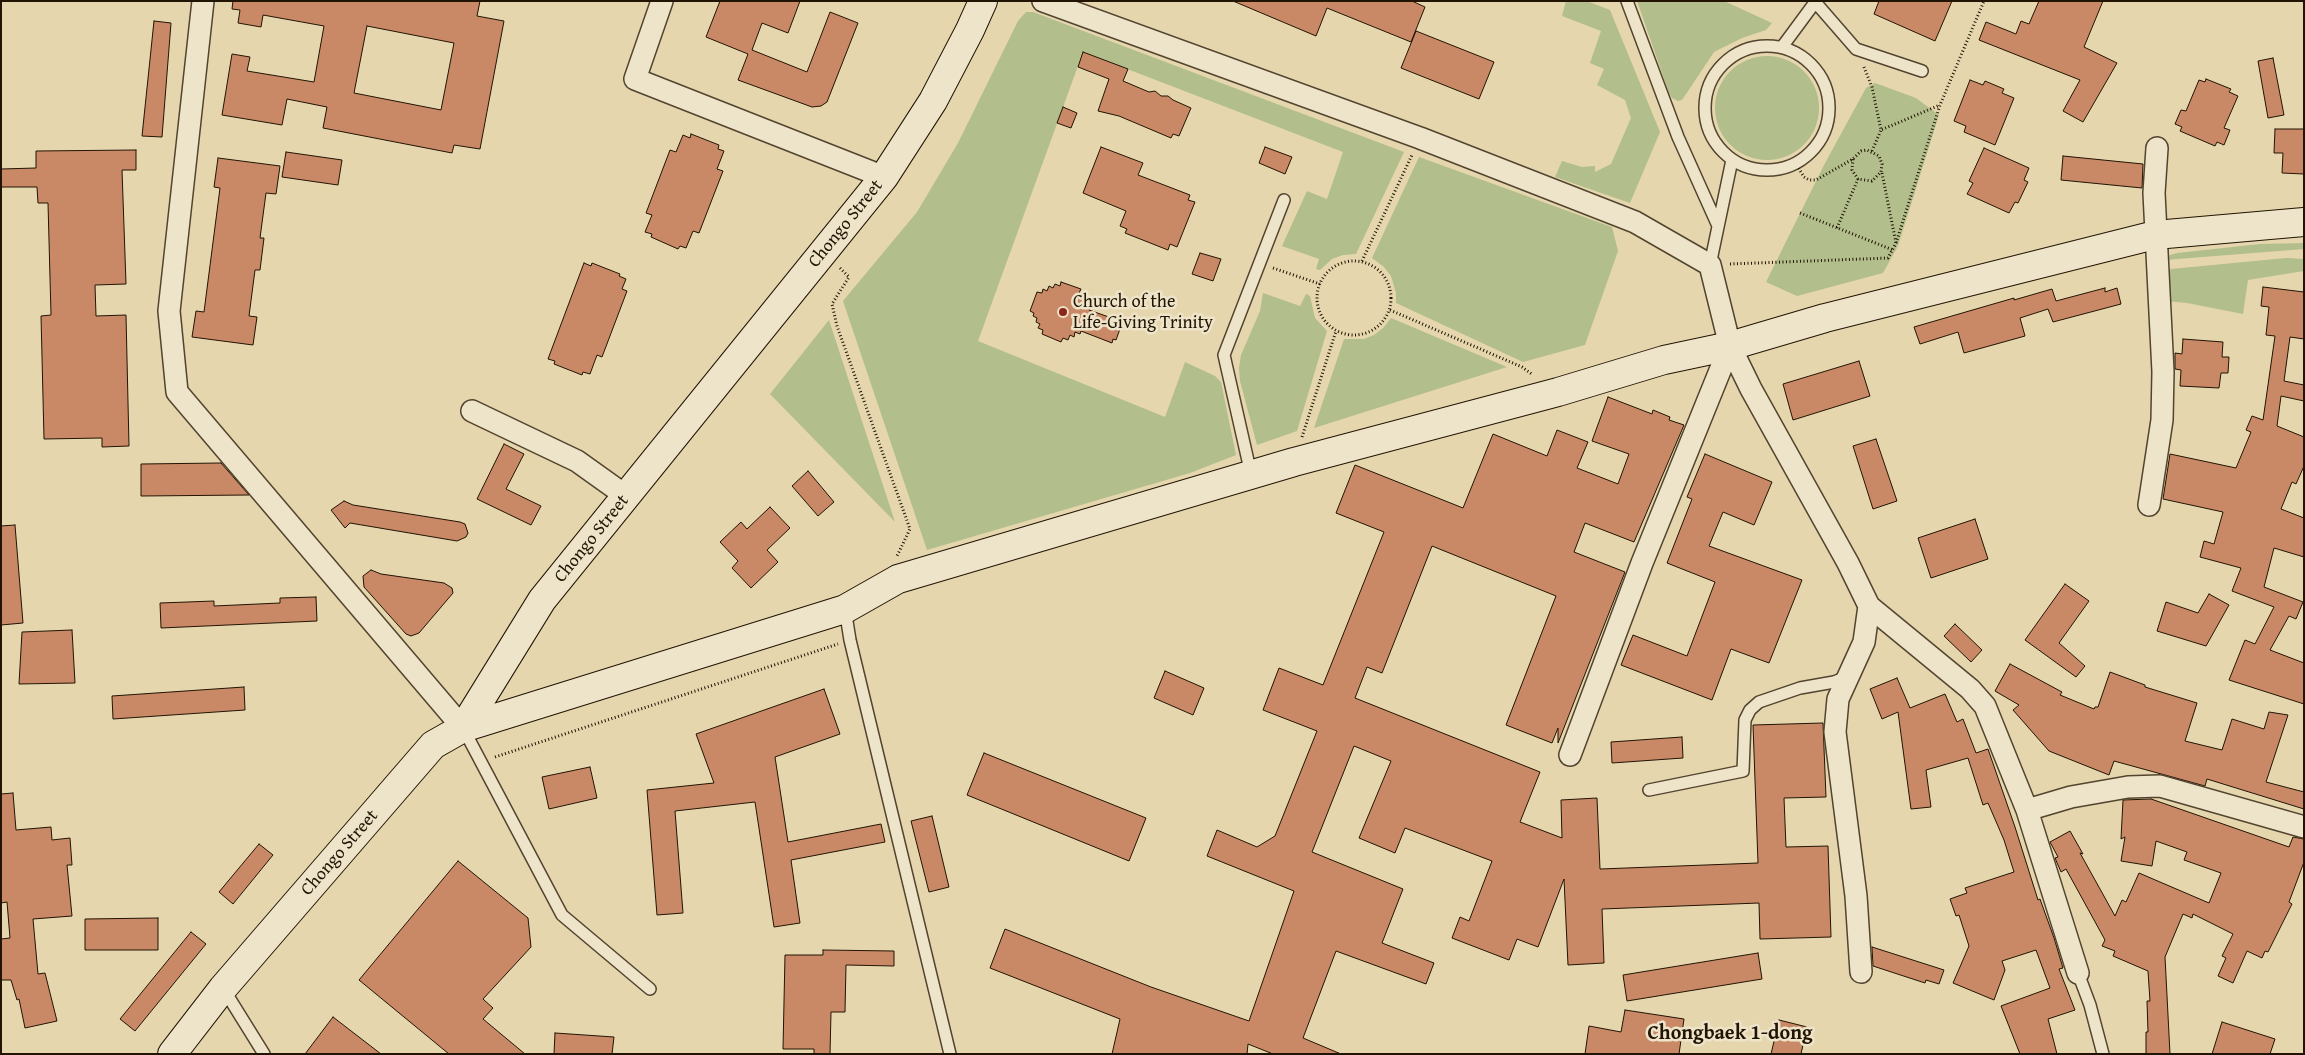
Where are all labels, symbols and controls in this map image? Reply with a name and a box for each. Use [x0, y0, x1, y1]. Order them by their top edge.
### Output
street label: Chongo Street [804, 176, 888, 272]
place label: Church of the Life-Giving Trinity [1073, 291, 1213, 334]
marker: Church of the Life-Giving Trinity [1057, 306, 1069, 318]
street label: Chongo Street [550, 491, 634, 587]
street label: Chongo Street [297, 806, 383, 900]
district label: Chongbaek 1-dong [1648, 1022, 1812, 1046]

